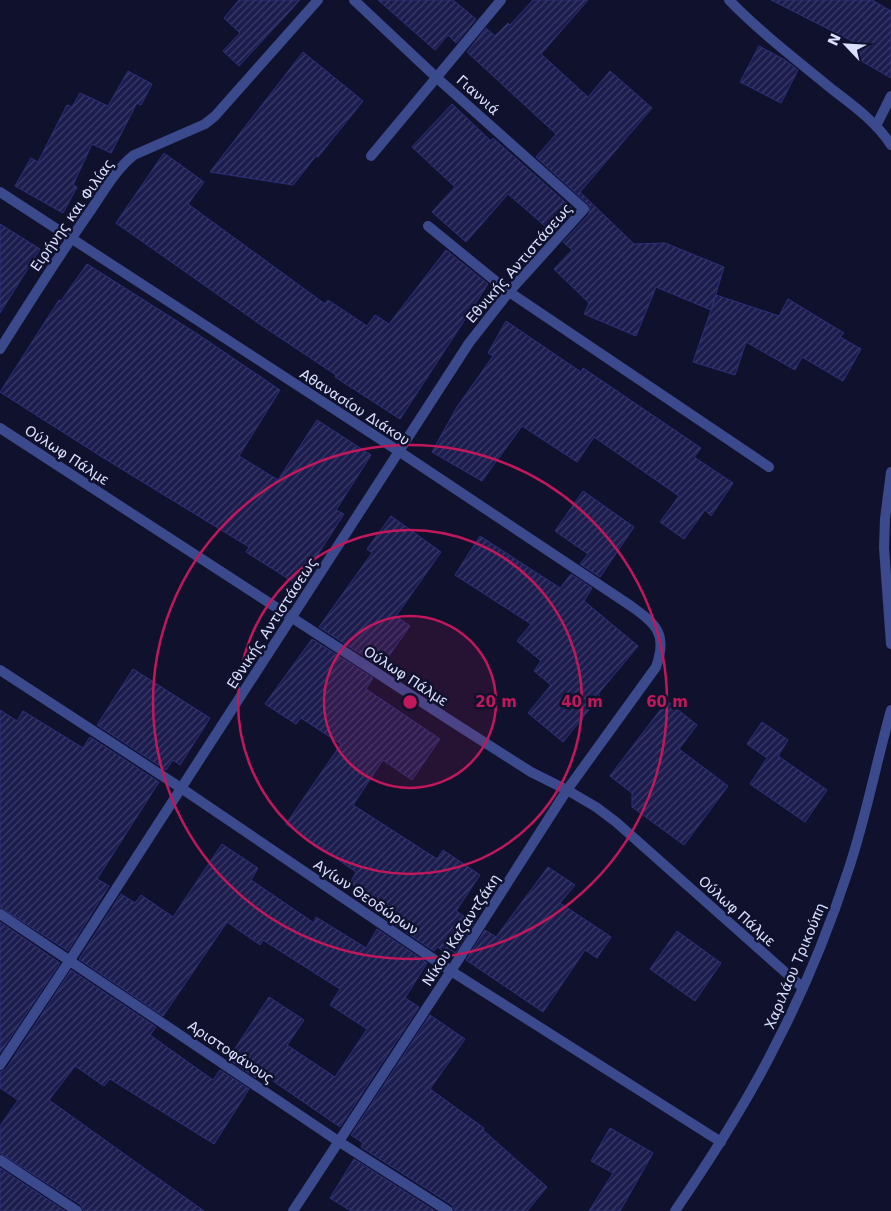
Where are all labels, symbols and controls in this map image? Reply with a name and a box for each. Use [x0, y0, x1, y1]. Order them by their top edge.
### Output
north arrow [821, 20, 871, 70]
text: N [824, 31, 844, 48]
street label: Γιαννιά [454, 72, 502, 118]
street label: Ειρήνης και Φιλίας [27, 156, 117, 274]
street label: Εθνικής Αντιστάσεως [463, 200, 575, 326]
street label: Αθανασίου Διάκου [297, 366, 413, 448]
street label: Ούλωφ Πάλμε [22, 422, 112, 488]
street label: Εθνικής Αντιστάσεως [224, 554, 320, 692]
street label: Ούλωφ Πάλμε [361, 643, 451, 709]
centre of rings [401, 693, 419, 711]
text: 20 m [475, 693, 517, 711]
text: 40 m [561, 693, 603, 711]
text: 60 m [646, 693, 688, 711]
street label: Αγίων Θεοδώρων [311, 856, 421, 938]
street label: Νίκου Καζαντζάκη [419, 871, 503, 989]
street label: Ούλωφ Πάλμε [695, 872, 779, 950]
street label: Χαριλάου Τρικούπη [761, 901, 829, 1031]
street label: Αριστοφάνους [185, 1017, 277, 1087]

